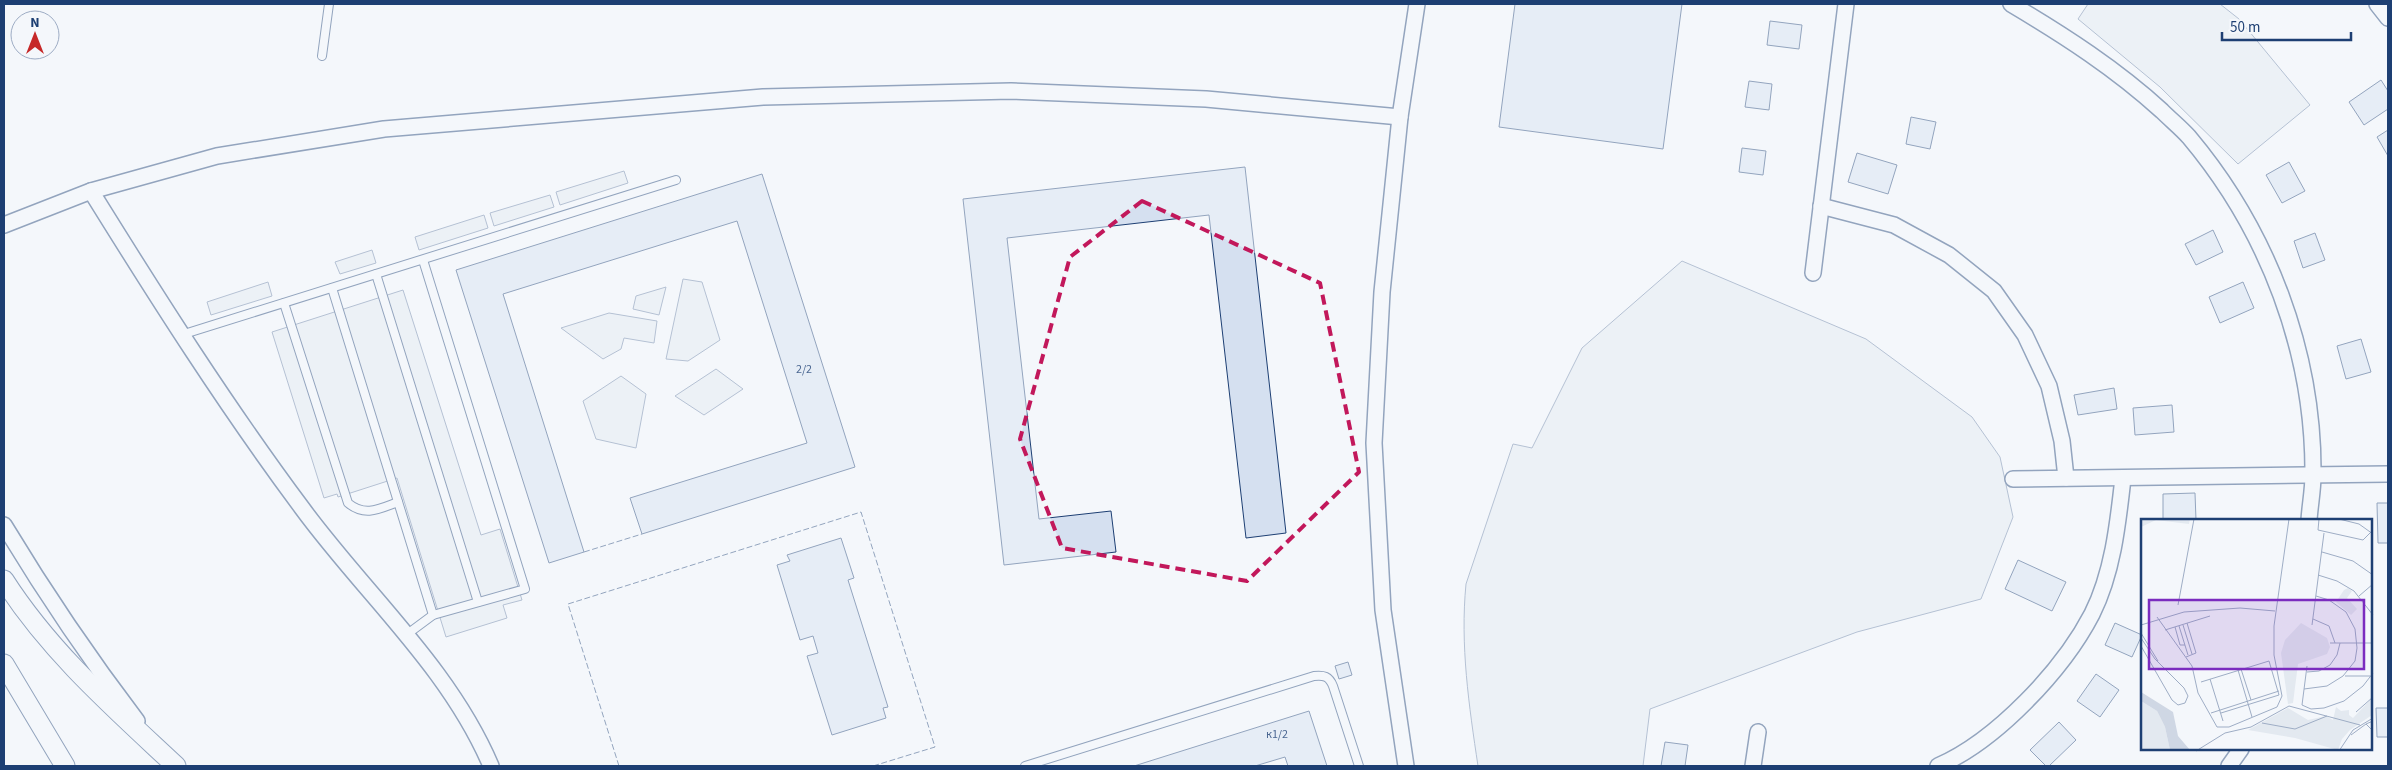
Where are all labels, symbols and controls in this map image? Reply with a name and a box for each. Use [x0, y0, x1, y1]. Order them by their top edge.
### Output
north arrow [10, 10, 60, 60]
scale bar [2222, 10, 2351, 42]
text: N [30, 13, 40, 33]
text: 50 m [2230, 17, 2260, 38]
house number: 2/2 [796, 361, 812, 378]
inset map [2141, 519, 2372, 750]
house number: к1/2 [1266, 726, 1288, 743]

